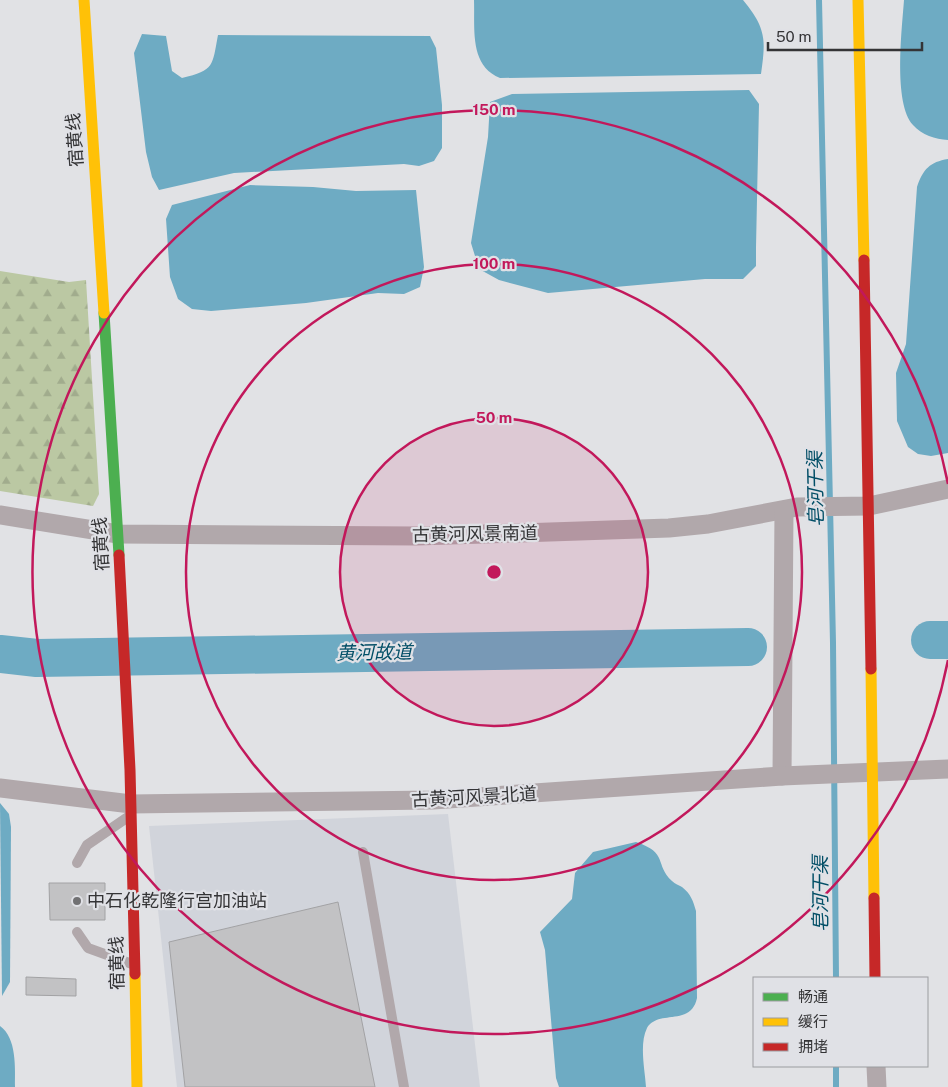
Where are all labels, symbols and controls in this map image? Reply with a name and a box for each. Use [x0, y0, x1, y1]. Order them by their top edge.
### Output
scale bar [768, 20, 922, 52]
text: 50 m [776, 28, 811, 45]
text: 150 m [472, 101, 516, 118]
street label: 宿黄线 [62, 112, 87, 168]
text: 100 m [473, 255, 515, 272]
text: 50 m [476, 409, 512, 426]
water label: 皂河干渠 [803, 448, 827, 527]
street label: 宿黄线 [89, 517, 112, 572]
street label: 古黄河风景南道 [412, 522, 538, 545]
centre of rings [485, 563, 503, 581]
water label: 黄河故道 [336, 640, 415, 664]
street label: 古黄河风景北道 [411, 783, 537, 810]
water label: 皂河干渠 [809, 853, 831, 932]
place label: 中石化乾隆行宫加油站 [87, 890, 267, 911]
marker: 中石化乾隆行宫加油站 [71, 895, 83, 907]
street label: 宿黄线 [106, 936, 127, 990]
legend [753, 977, 928, 1067]
text: 畅通 [798, 988, 828, 1005]
text: 缓行 [798, 1013, 828, 1030]
text: 拥堵 [798, 1038, 828, 1055]

